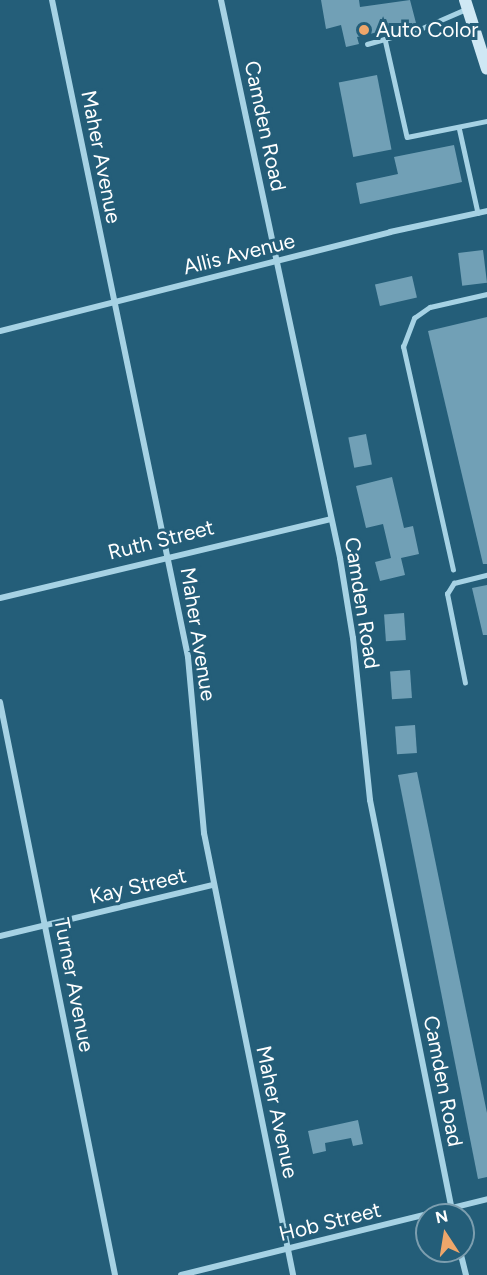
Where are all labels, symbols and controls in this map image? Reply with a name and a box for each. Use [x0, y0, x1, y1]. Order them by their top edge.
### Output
place label: Auto Color [376, 17, 478, 43]
marker: Auto Color [357, 23, 371, 37]
street label: Camden Road [239, 58, 291, 194]
street label: Maher Avenue [76, 88, 126, 226]
street label: Allis Avenue [180, 228, 298, 280]
street label: Ruth Street [105, 515, 217, 565]
street label: Camden Road [339, 535, 385, 671]
street label: Maher Avenue [175, 565, 221, 703]
street label: Kay Street [87, 863, 189, 909]
street label: Turner Avenue [49, 916, 99, 1054]
street label: Camden Road [418, 1013, 468, 1149]
street label: Maher Avenue [251, 1043, 303, 1181]
street label: Hob Street [276, 1197, 384, 1247]
north arrow [415, 1203, 475, 1263]
text: N [434, 1206, 450, 1227]

